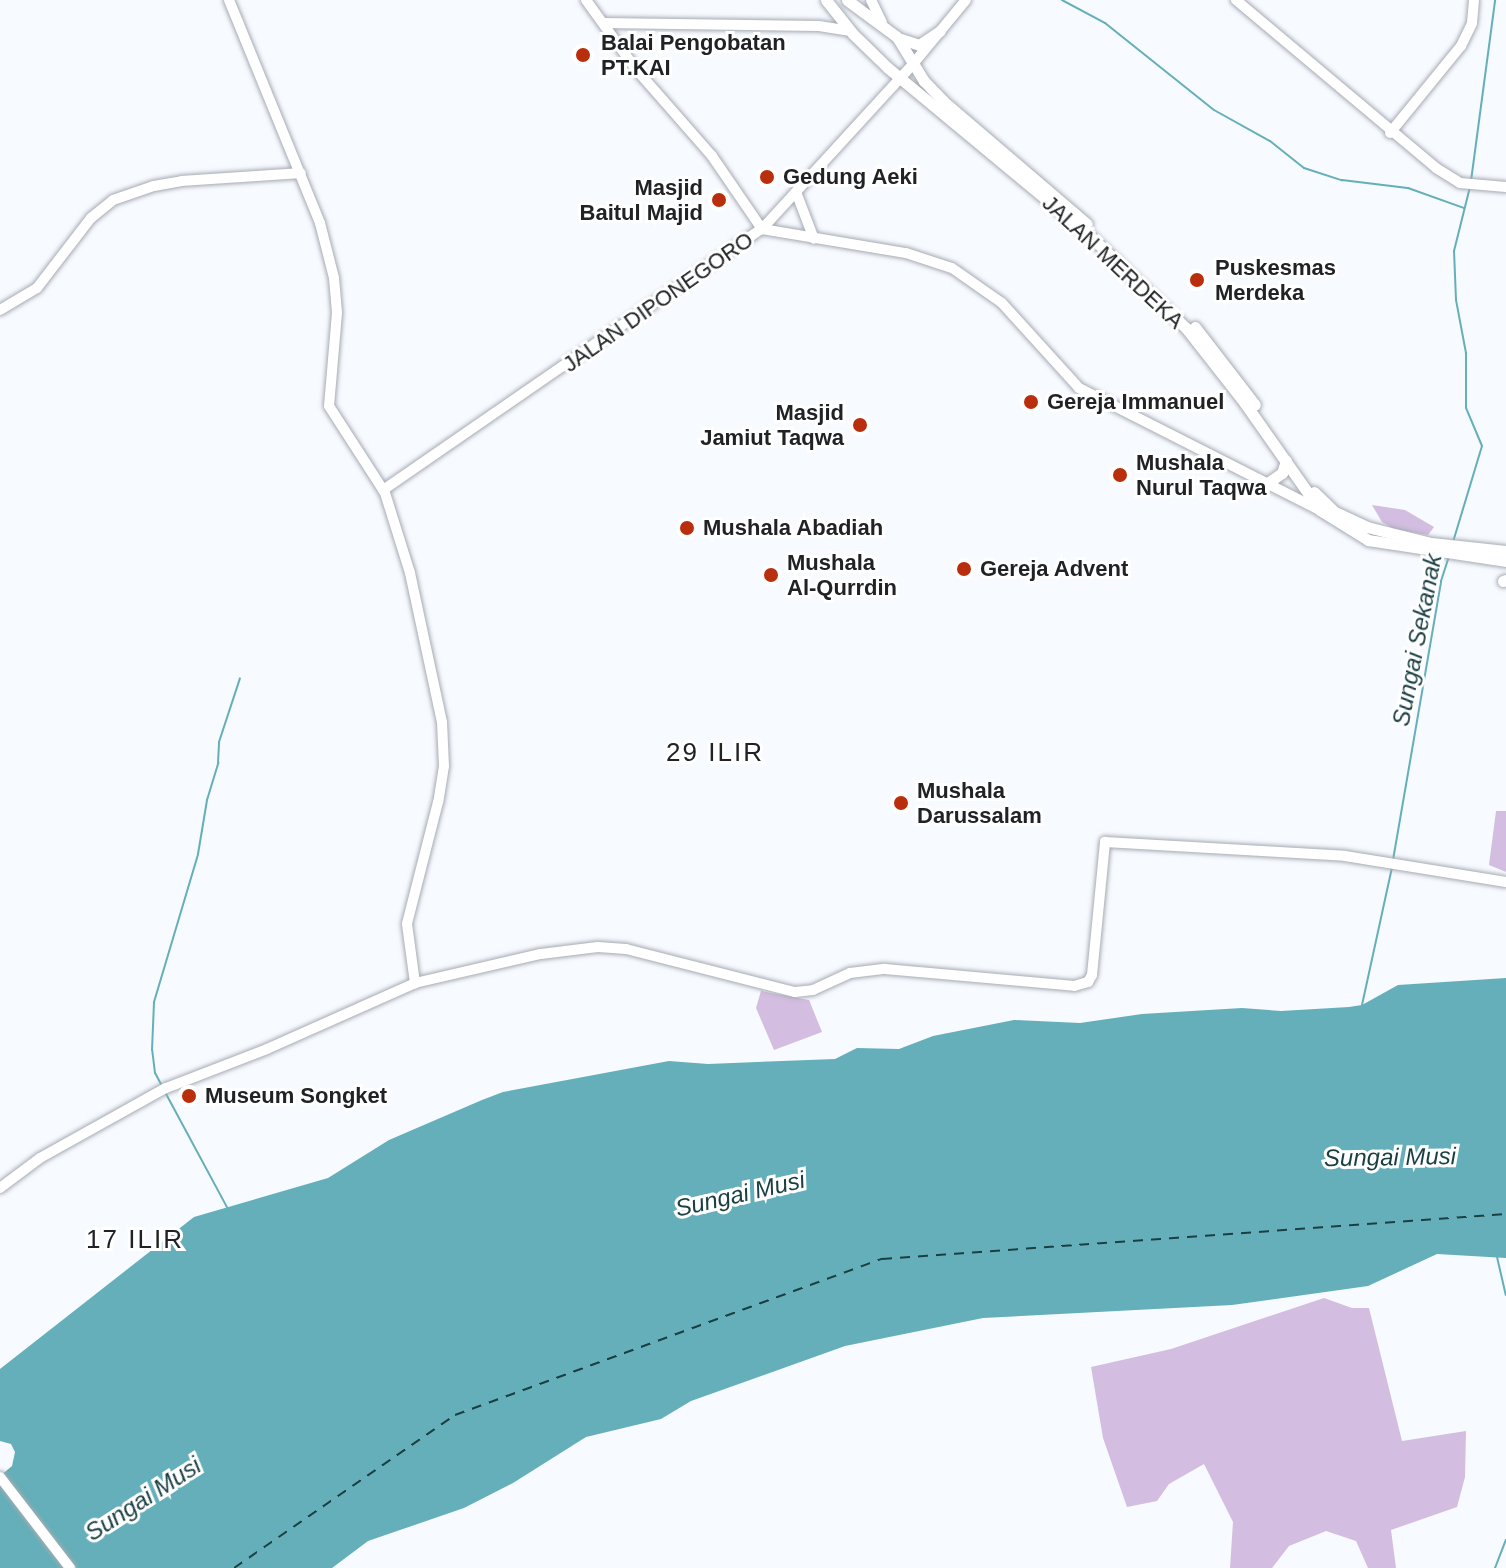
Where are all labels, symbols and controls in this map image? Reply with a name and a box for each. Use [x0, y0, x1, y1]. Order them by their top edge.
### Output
place label: Balai Pengobatan PT.KAI [601, 29, 786, 80]
marker: Balai Pengobatan PT.KAI [572, 44, 594, 66]
place label: Gedung Aeki [783, 164, 919, 190]
marker: Gedung Aeki [758, 168, 776, 186]
place label: Masjid Baitul Majid [580, 174, 703, 226]
street label: JALAN MERDEKA [1037, 190, 1189, 334]
marker: Masjid Baitul Majid [710, 191, 728, 209]
street label: JALAN DIPONEGORO [558, 226, 758, 378]
place label: Puskesmas Merdeka [1215, 254, 1336, 306]
marker: Puskesmas Merdeka [1186, 269, 1208, 291]
place label: Gereja Immanuel [1047, 389, 1224, 415]
marker: Gereja Immanuel [1022, 393, 1040, 411]
place label: Masjid Jamiut Taqwa [700, 399, 844, 450]
marker: Masjid Jamiut Taqwa [851, 416, 869, 434]
place label: Mushala Nurul Taqwa [1136, 449, 1266, 500]
marker: Mushala Nurul Taqwa [1111, 466, 1129, 484]
place label: Mushala Abadiah [703, 515, 884, 541]
marker: Mushala Abadiah [678, 519, 696, 537]
place label: Mushala Al-Qurrdin [787, 549, 897, 600]
water label: Sungai Sekanak [1386, 551, 1448, 729]
place label: Gereja Advent [980, 556, 1129, 582]
marker: Gereja Advent [955, 560, 973, 578]
marker: Mushala Al-Qurrdin [762, 566, 780, 584]
district label: 29 ILIR [666, 737, 764, 769]
place label: Mushala Darussalam [917, 777, 1042, 828]
marker: Mushala Darussalam [892, 794, 910, 812]
place label: Museum Songket [205, 1083, 387, 1109]
marker: Museum Songket [180, 1087, 198, 1105]
water label: Sungai Musi [1324, 1141, 1456, 1173]
water label: Sungai Musi [672, 1165, 808, 1223]
district label: 17 ILIR [86, 1224, 184, 1256]
water label: Sungai Musi [80, 1451, 206, 1547]

